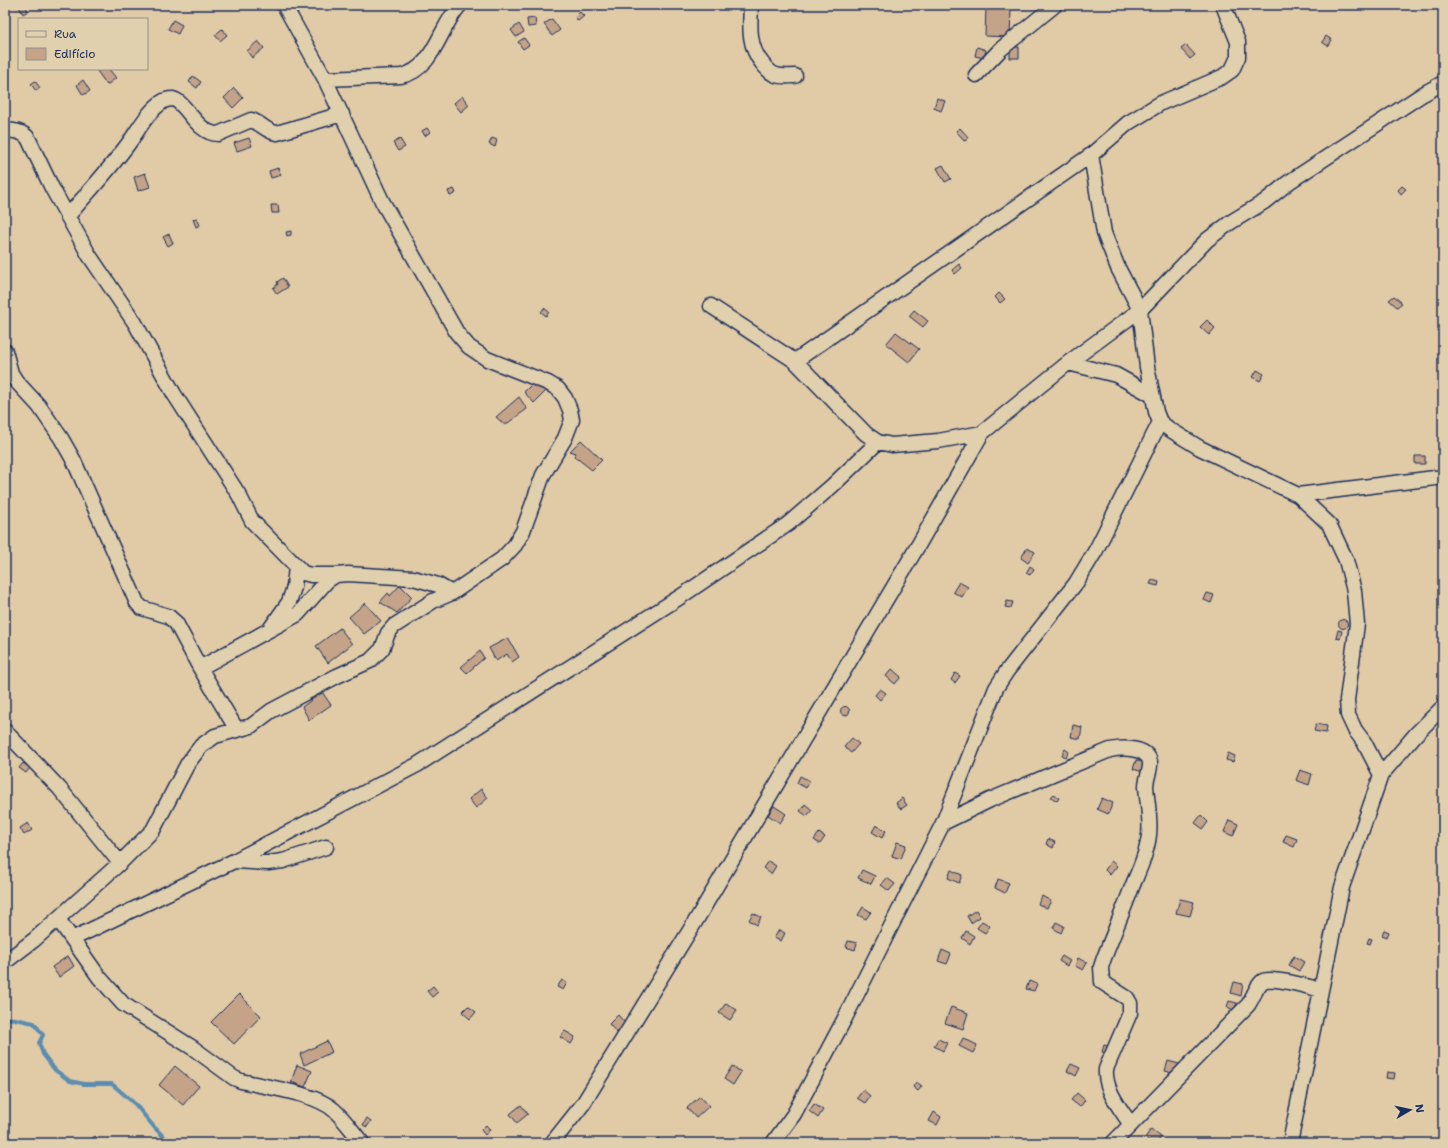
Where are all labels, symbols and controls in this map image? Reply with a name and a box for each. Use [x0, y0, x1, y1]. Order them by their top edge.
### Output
legend [18, 18, 148, 70]
text: Rua [54, 26, 77, 42]
text: Edifício [54, 46, 95, 62]
north arrow [1390, 1090, 1430, 1130]
text: N [1411, 1103, 1428, 1114]

